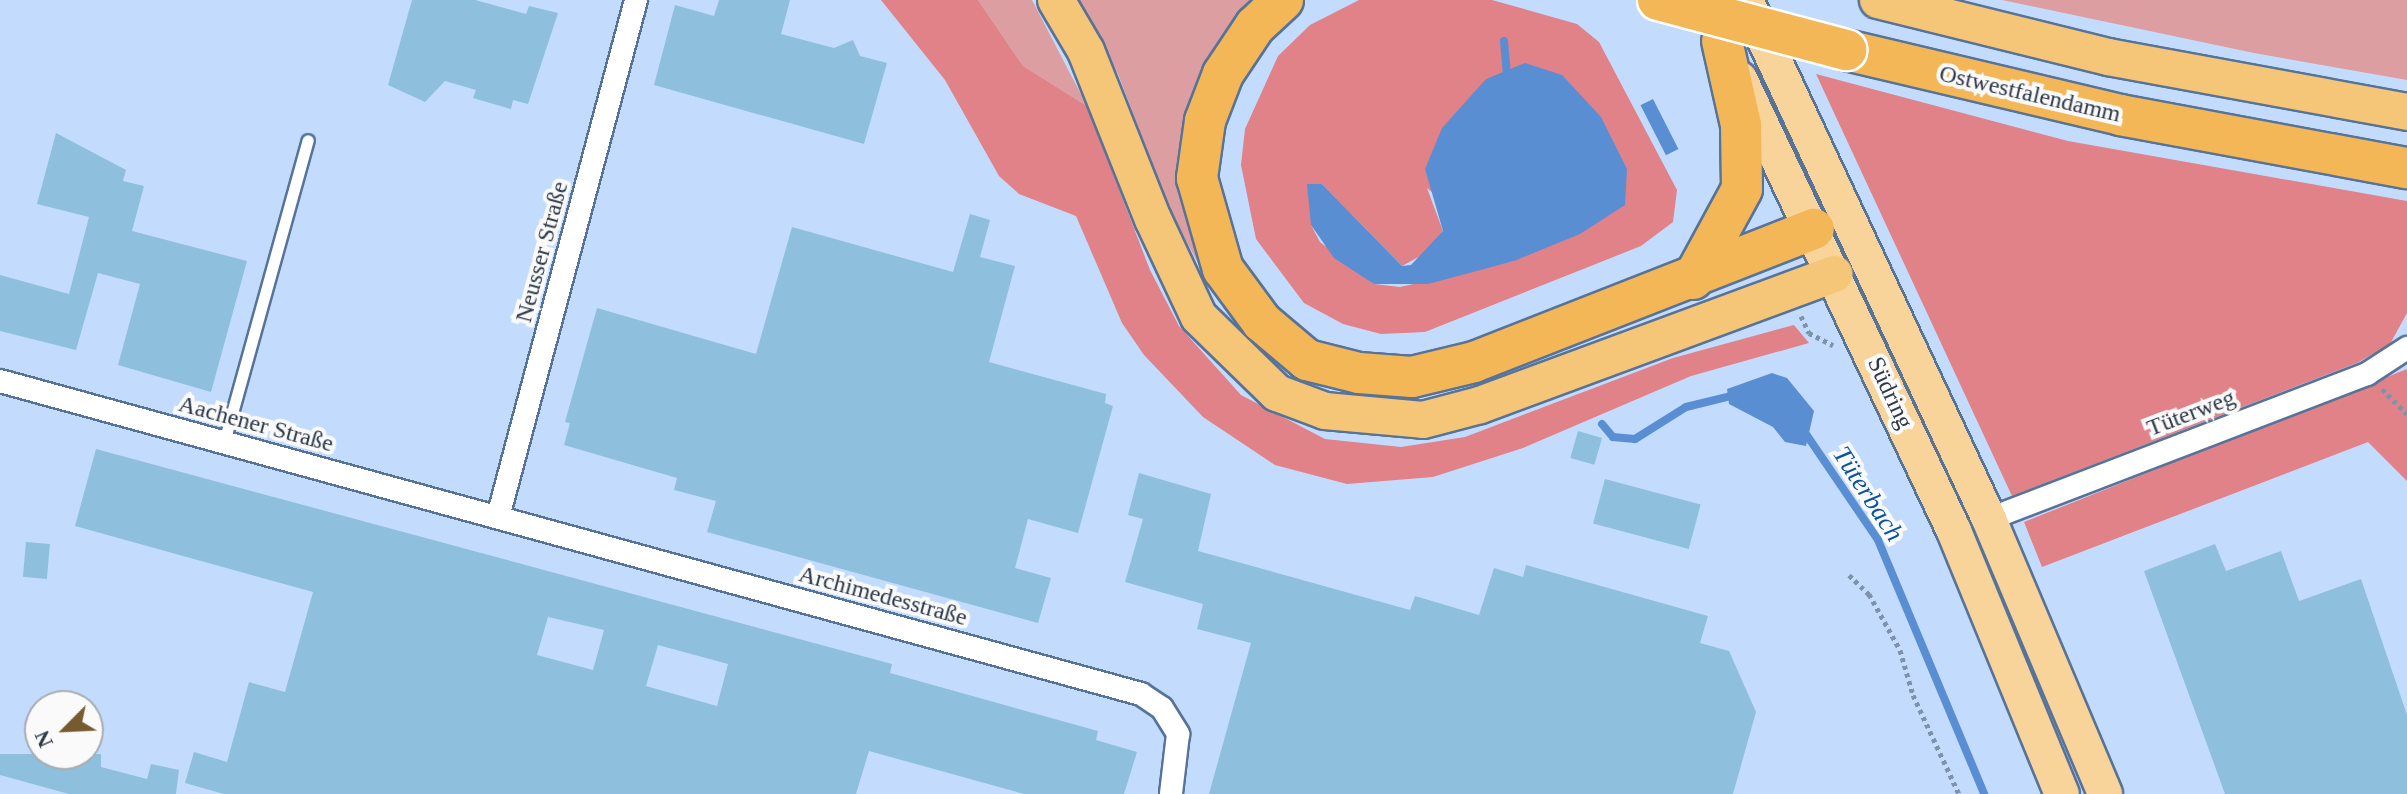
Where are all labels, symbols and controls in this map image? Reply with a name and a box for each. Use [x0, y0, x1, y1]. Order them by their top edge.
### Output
street label: Ostwestfalendamm [1936, 59, 2124, 129]
street label: Neusser Straße [509, 178, 575, 326]
street label: Südring [1861, 352, 1919, 434]
street label: Tüterweg [2143, 383, 2239, 443]
street label: Aachener Straße [175, 389, 337, 459]
water label: Tüterbach [1826, 441, 1910, 547]
street label: Archimedesstraße [796, 560, 970, 632]
north arrow [24, 690, 104, 770]
text: N [29, 727, 58, 752]

